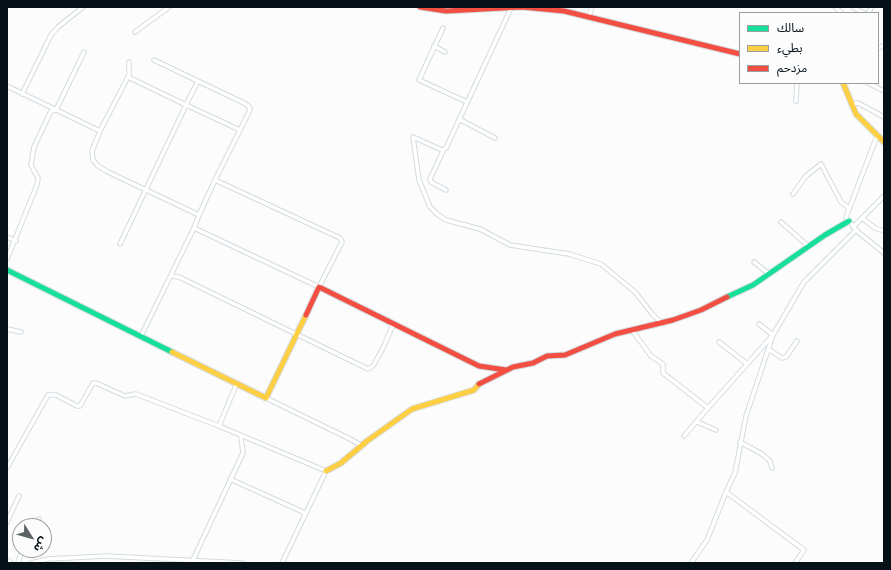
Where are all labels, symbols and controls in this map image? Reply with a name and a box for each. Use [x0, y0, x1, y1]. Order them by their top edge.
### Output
legend [739, 12, 879, 84]
text: سالك [777, 19, 804, 36]
text: بطيء [777, 39, 803, 56]
text: مزدحم [777, 59, 807, 76]
north arrow [12, 518, 52, 558]
text: ش [31, 534, 52, 555]

